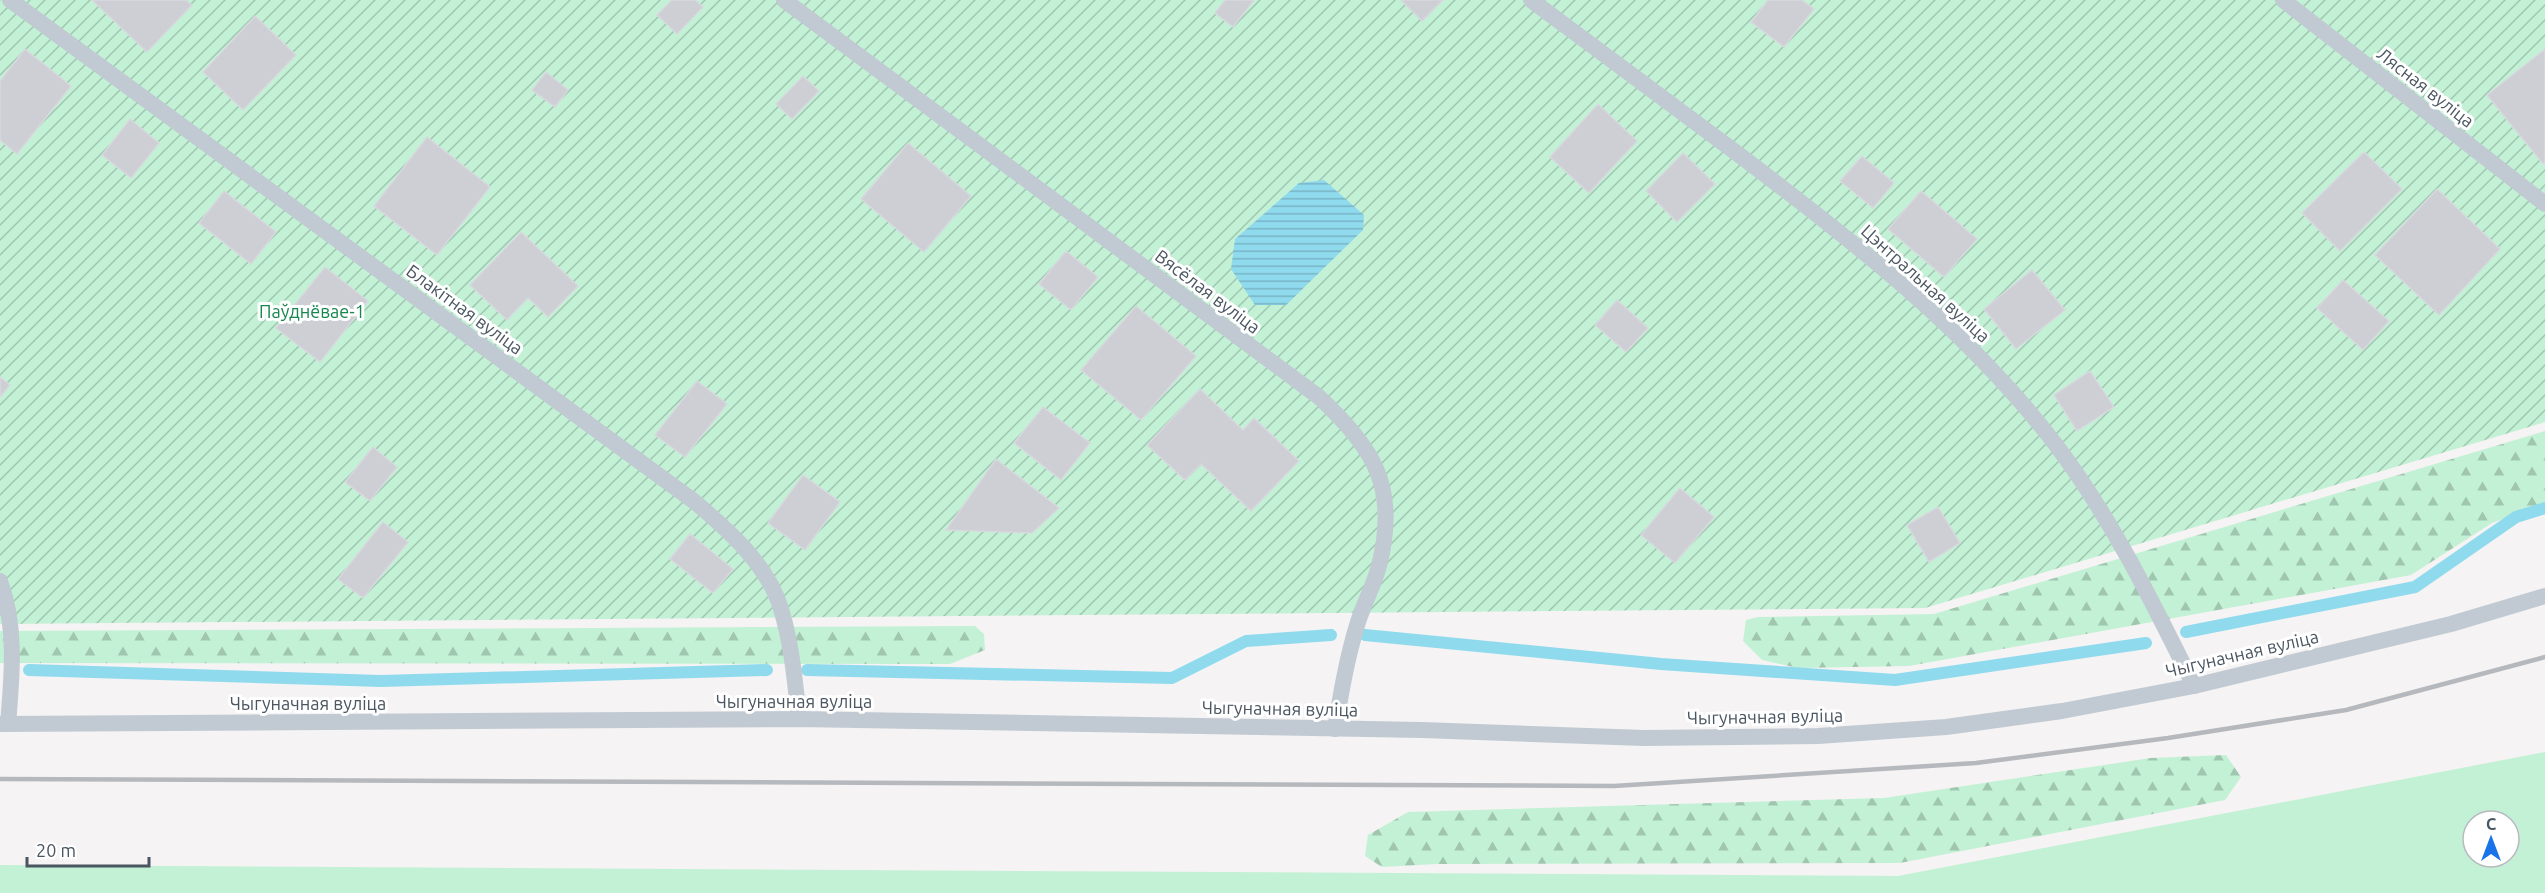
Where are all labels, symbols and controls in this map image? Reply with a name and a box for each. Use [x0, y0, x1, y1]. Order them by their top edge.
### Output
street label: Лясная вуліца [2374, 43, 2478, 131]
street label: Цэнтральная вуліца [1858, 220, 1994, 346]
street label: Вясёлая вуліца [1152, 245, 1264, 337]
street label: Блакітная вуліца [403, 260, 527, 358]
park label: Паўднёвае-1 [259, 301, 365, 321]
street label: Чыгуначная вуліца [2163, 626, 2321, 680]
street label: Чыгуначная вуліца [716, 691, 872, 711]
street label: Чыгуначная вуліца [230, 693, 386, 713]
street label: Чыгуначная вуліца [1202, 697, 1358, 719]
street label: Чыгуначная вуліца [1687, 705, 1843, 727]
north arrow [2461, 809, 2521, 869]
text: С [2486, 815, 2496, 833]
scale bar [27, 830, 148, 868]
text: 20 m [36, 840, 76, 860]

